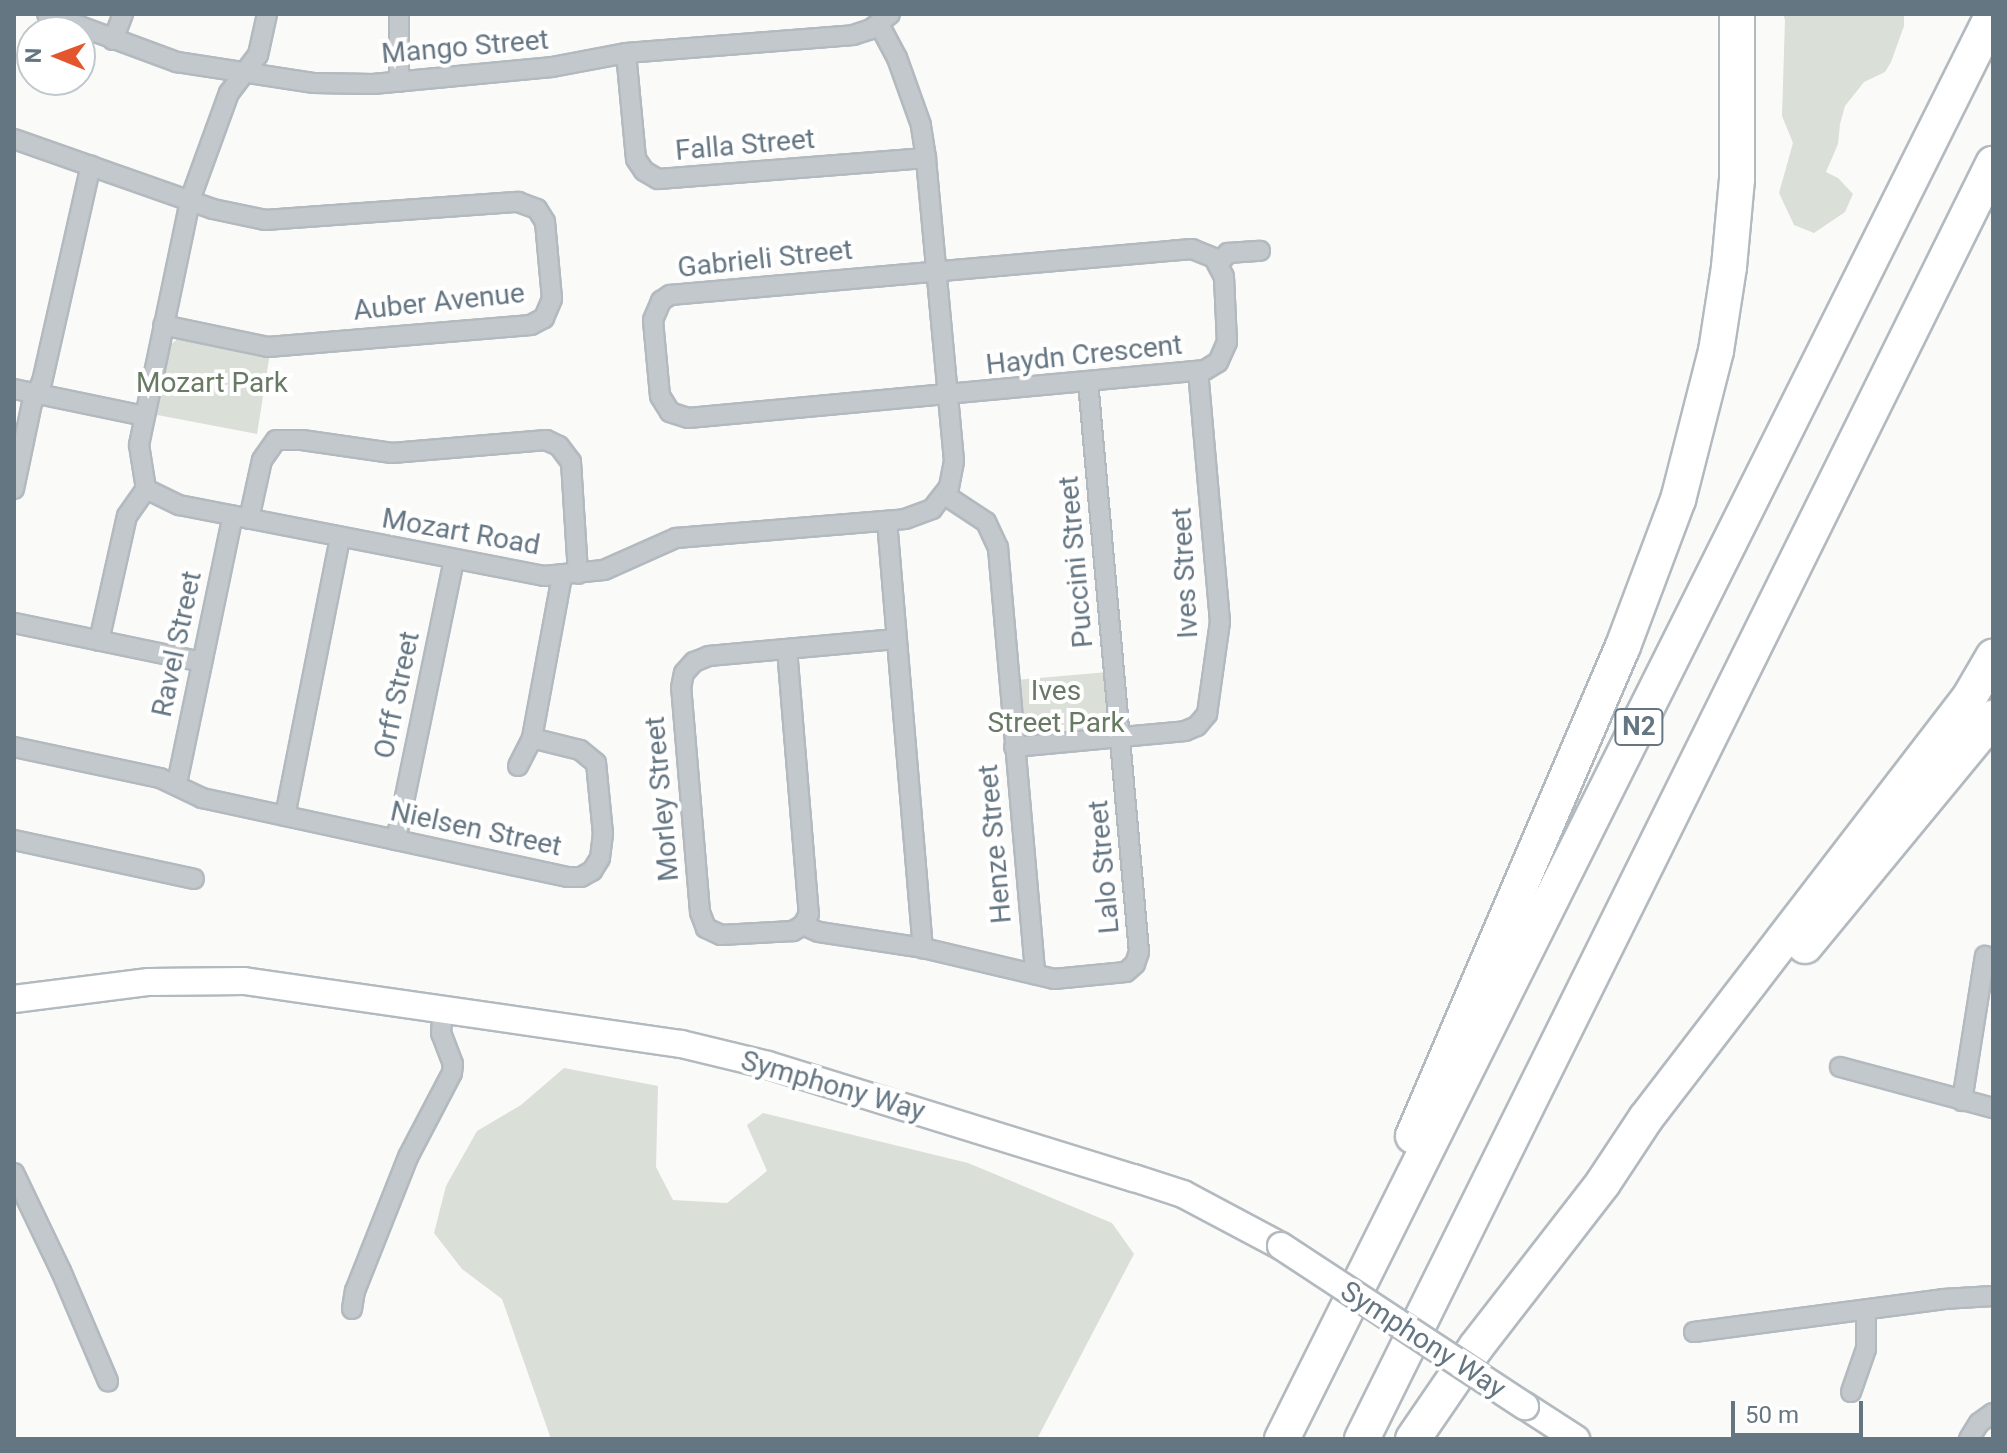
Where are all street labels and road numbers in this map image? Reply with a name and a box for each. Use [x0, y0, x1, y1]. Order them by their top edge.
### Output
street label: Mango Street [380, 23, 550, 71]
street label: Falla Street [674, 122, 816, 168]
street label: Gabrieli Street [676, 233, 854, 285]
street label: Auber Avenue [352, 276, 526, 328]
street label: Haydn Crescent [984, 328, 1184, 382]
street label: Puccini Street [1052, 475, 1100, 649]
street label: Mozart Road [379, 502, 543, 562]
street label: Ives Street [1165, 507, 1205, 639]
street label: Ravel Street [145, 568, 209, 720]
street label: Orff Street [367, 628, 427, 762]
road number: N2 [1613, 705, 1665, 749]
street label: Morley Street [638, 715, 686, 883]
street label: Henze Street [971, 763, 1019, 925]
street label: Nielsen Street [387, 794, 565, 864]
street label: Lalo Street [1081, 799, 1127, 935]
street label: Symphony Way [737, 1044, 929, 1128]
street label: Symphony Way [1334, 1274, 1512, 1406]

